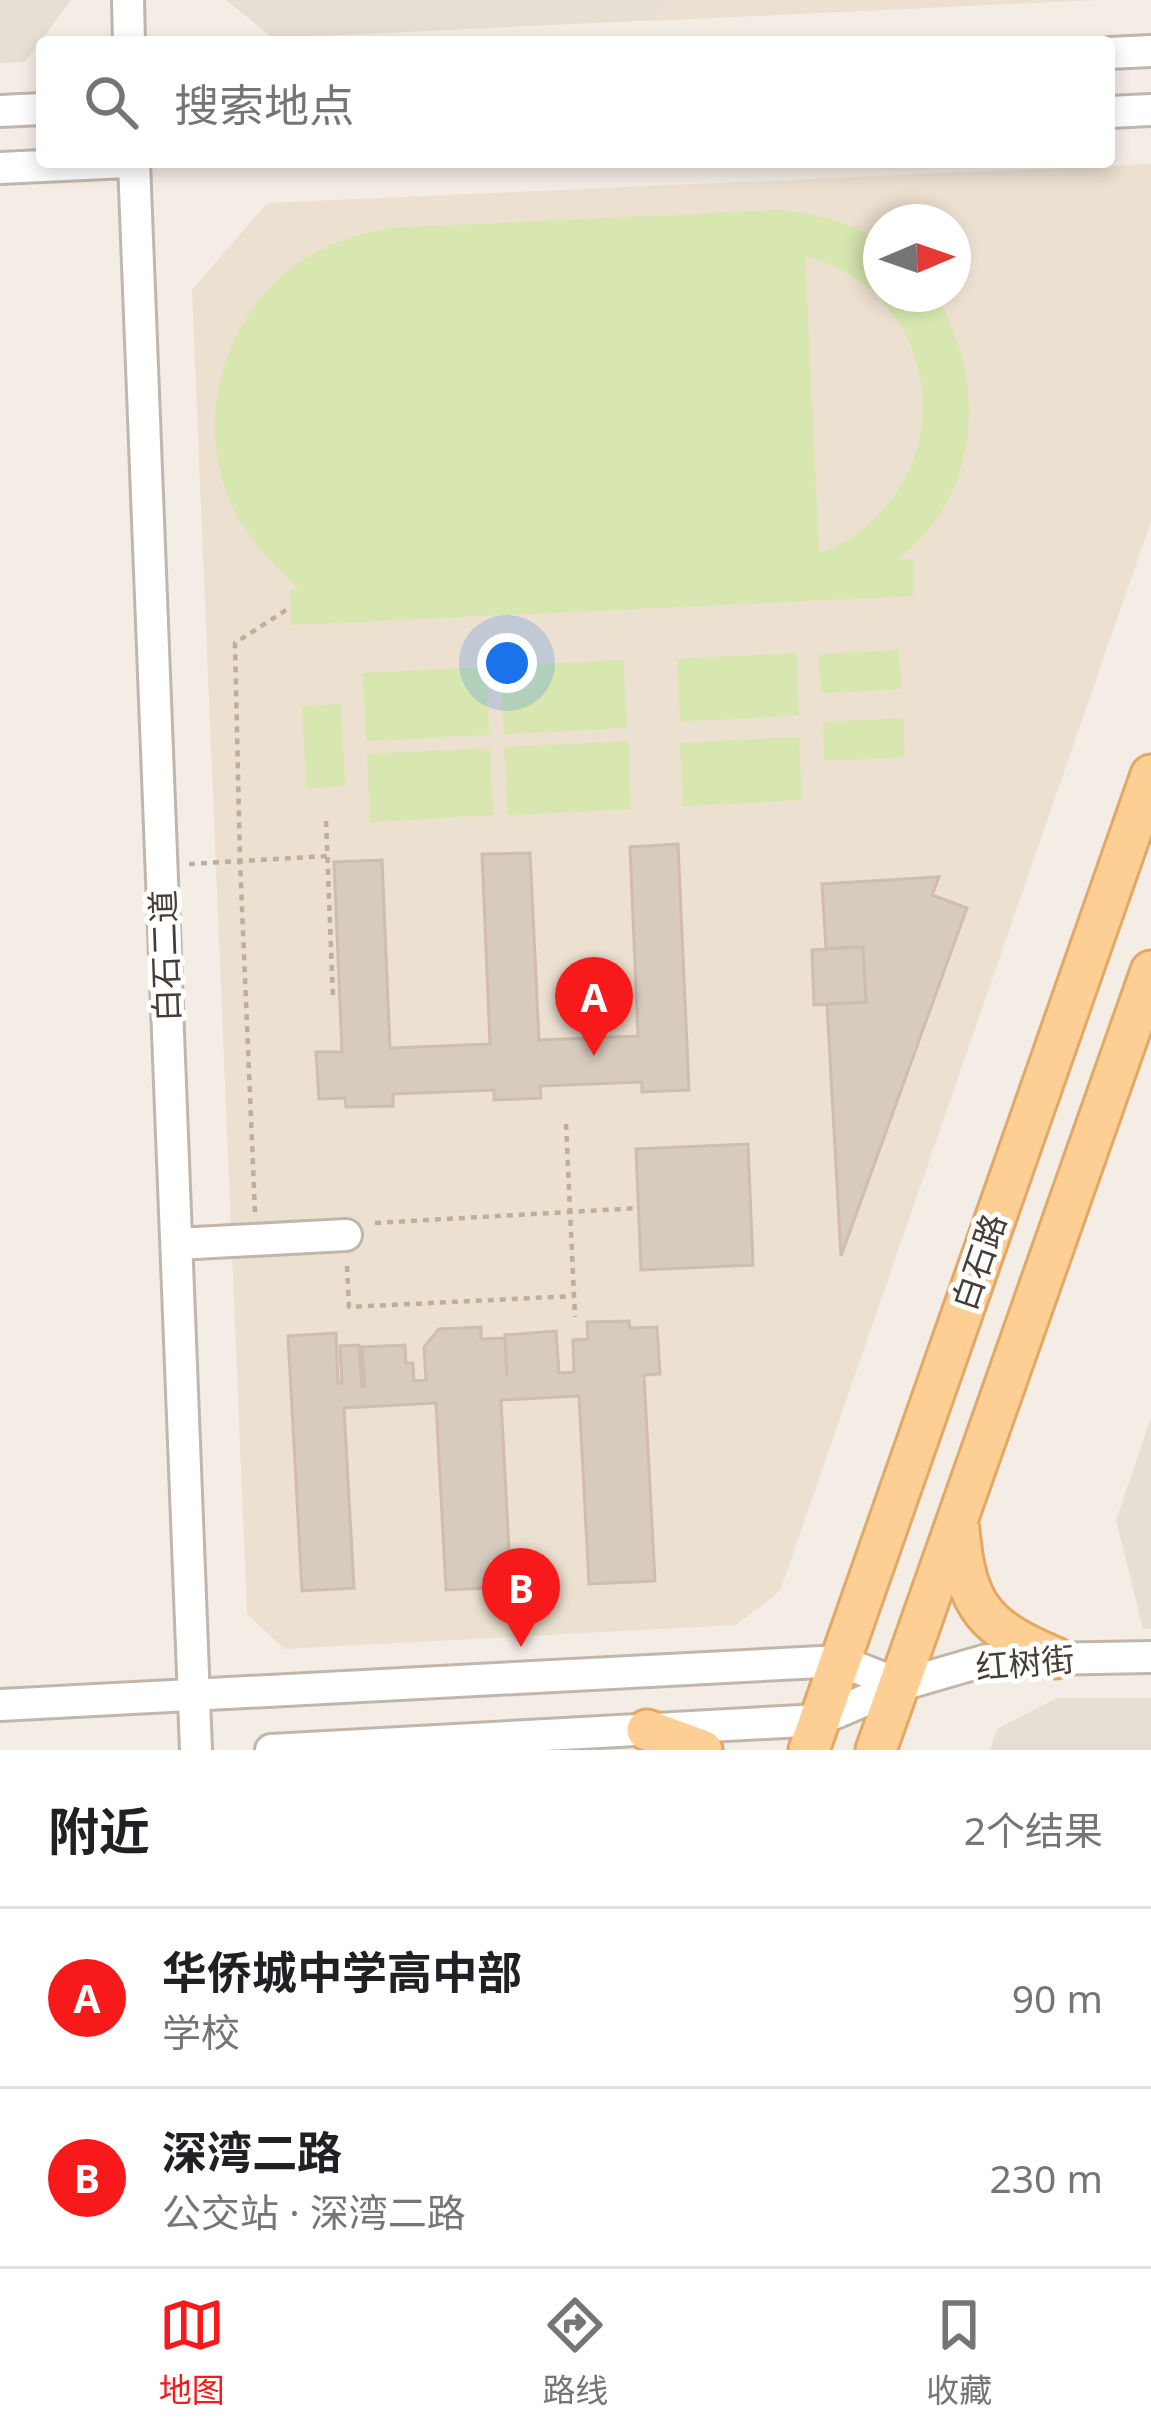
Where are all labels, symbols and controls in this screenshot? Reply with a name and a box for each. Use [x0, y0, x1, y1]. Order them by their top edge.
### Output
search box [36, 36, 1115, 168]
icon: search [78, 69, 144, 135]
text: 搜索地点 [174, 74, 354, 135]
north arrow [863, 204, 971, 312]
your location [477, 633, 537, 693]
street label: 白石二道 [140, 889, 189, 1023]
pin: A [555, 957, 633, 1056]
street label: 白石路 [941, 1208, 1016, 1316]
pin: B [482, 1548, 560, 1647]
street label: 红树街 [974, 1636, 1076, 1689]
text: 附近 [48, 1795, 150, 1865]
text: 2个结果 [964, 1803, 1103, 1856]
text: 华侨城中学高中部 [162, 1941, 522, 2002]
text: A [74, 1971, 101, 2024]
text: 90 m [1012, 1971, 1103, 2024]
text: 学校 [162, 2005, 240, 2058]
text: 深湾二路 [162, 2121, 342, 2182]
text: B [74, 2151, 100, 2204]
text: 230 m [989, 2151, 1103, 2204]
text: 公交站 · 深湾二路 [162, 2185, 466, 2238]
tab: 地图 [159, 2292, 225, 2412]
tab: 路线 [542, 2292, 608, 2412]
tab: 收藏 [926, 2292, 992, 2412]

